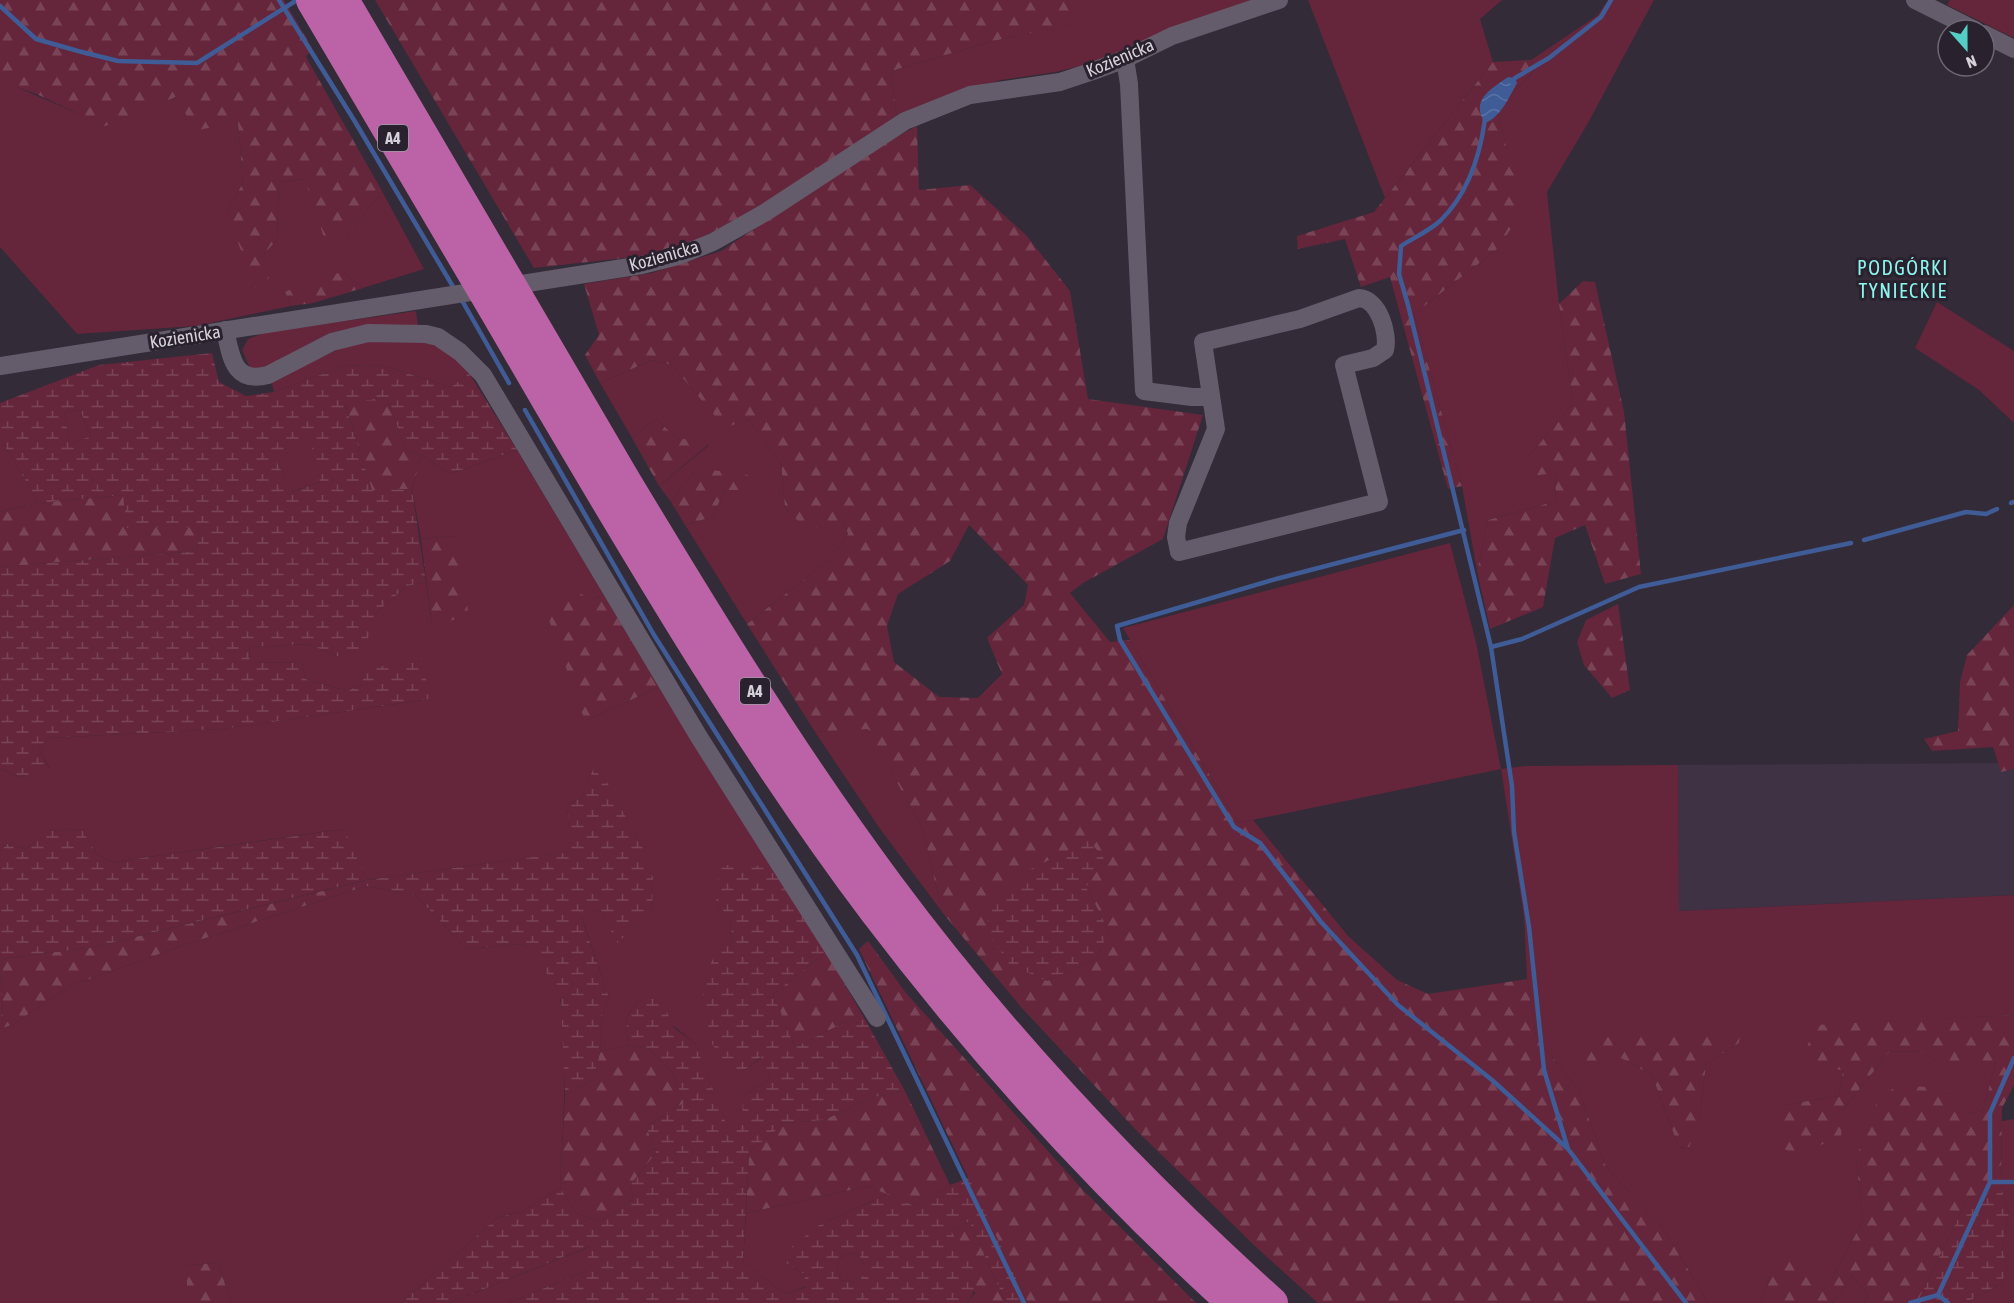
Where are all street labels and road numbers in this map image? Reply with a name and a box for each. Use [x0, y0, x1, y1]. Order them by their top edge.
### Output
street label: Kozienicka [1083, 34, 1157, 81]
road number: A4 [378, 125, 408, 151]
street label: Kozienicka [627, 236, 701, 275]
street label: Kozienicka [148, 321, 222, 352]
road number: A4 [740, 678, 770, 704]

